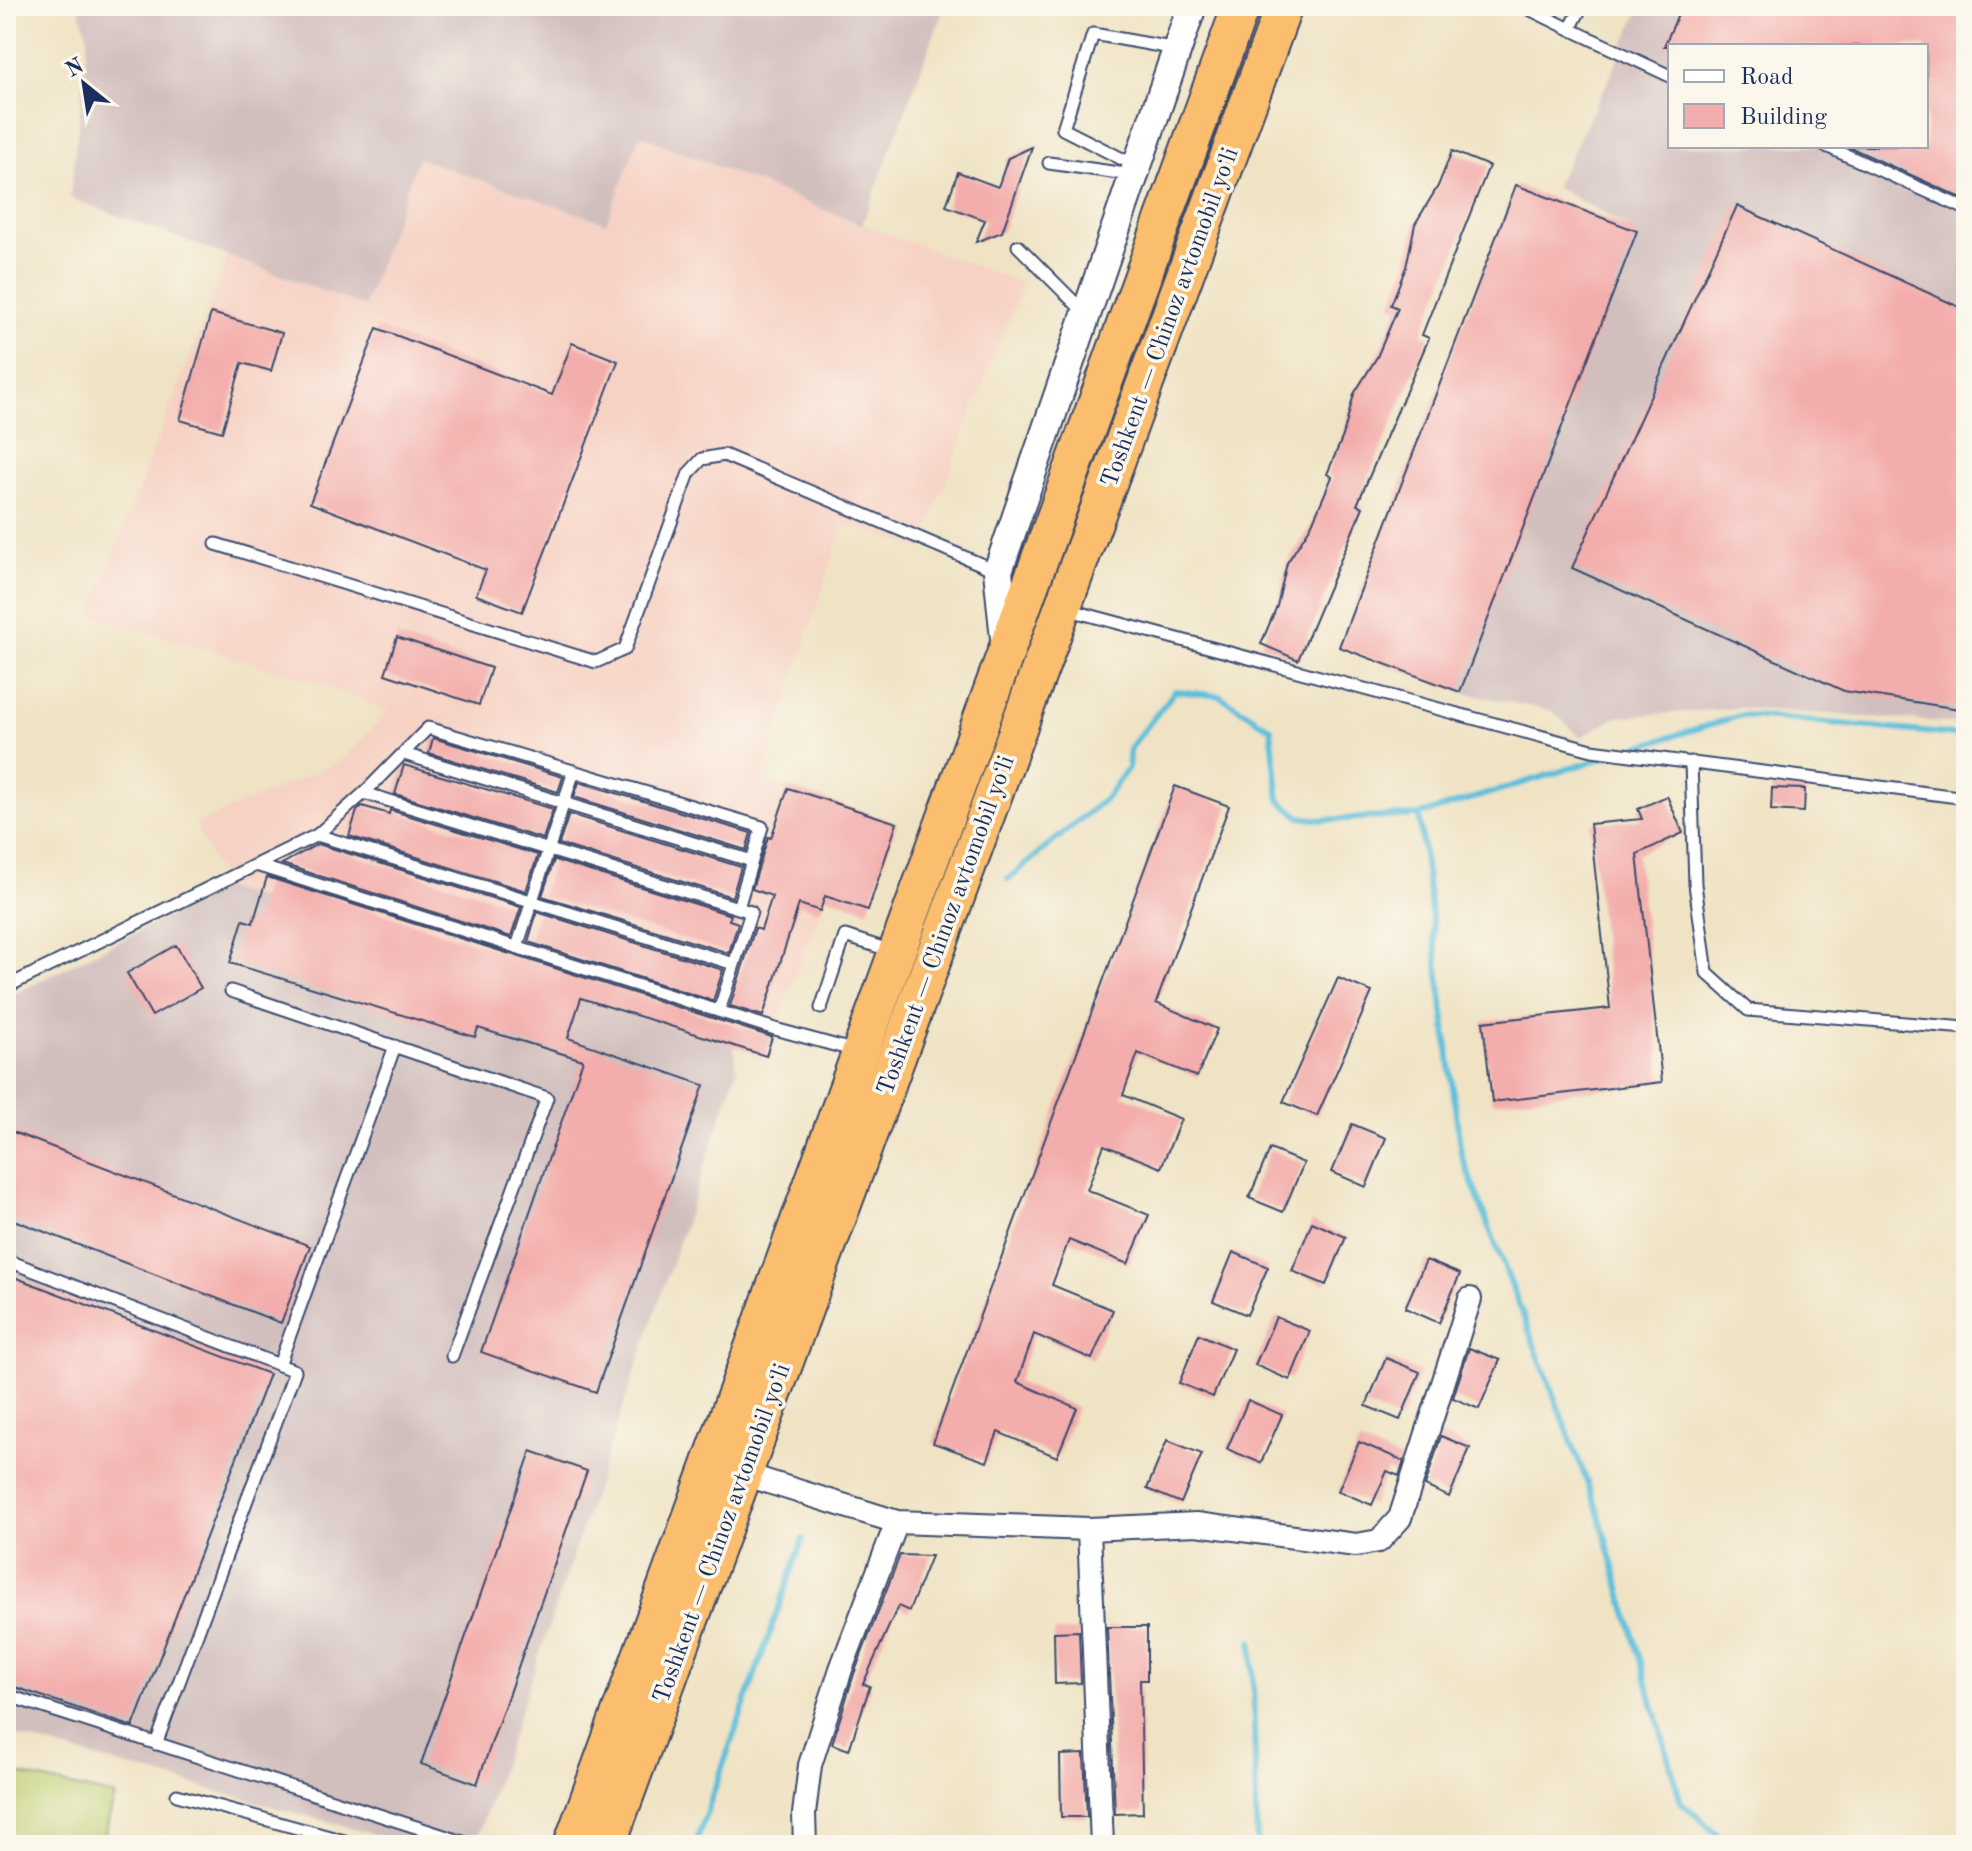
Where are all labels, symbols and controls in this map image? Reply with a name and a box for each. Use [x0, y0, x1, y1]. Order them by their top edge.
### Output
north arrow [44, 44, 124, 124]
legend [1668, 44, 1928, 148]
text: N [62, 55, 88, 82]
text: Road [1740, 66, 1793, 90]
text: Building [1740, 106, 1827, 130]
street label: Toshkent — Chinoz avtomobil yoʻli [1098, 145, 1244, 491]
street label: Toshkent — Chinoz avtomobil yoʻli [874, 753, 1020, 1099]
street label: Toshkent — Chinoz avtomobil yoʻli [650, 1361, 796, 1707]

